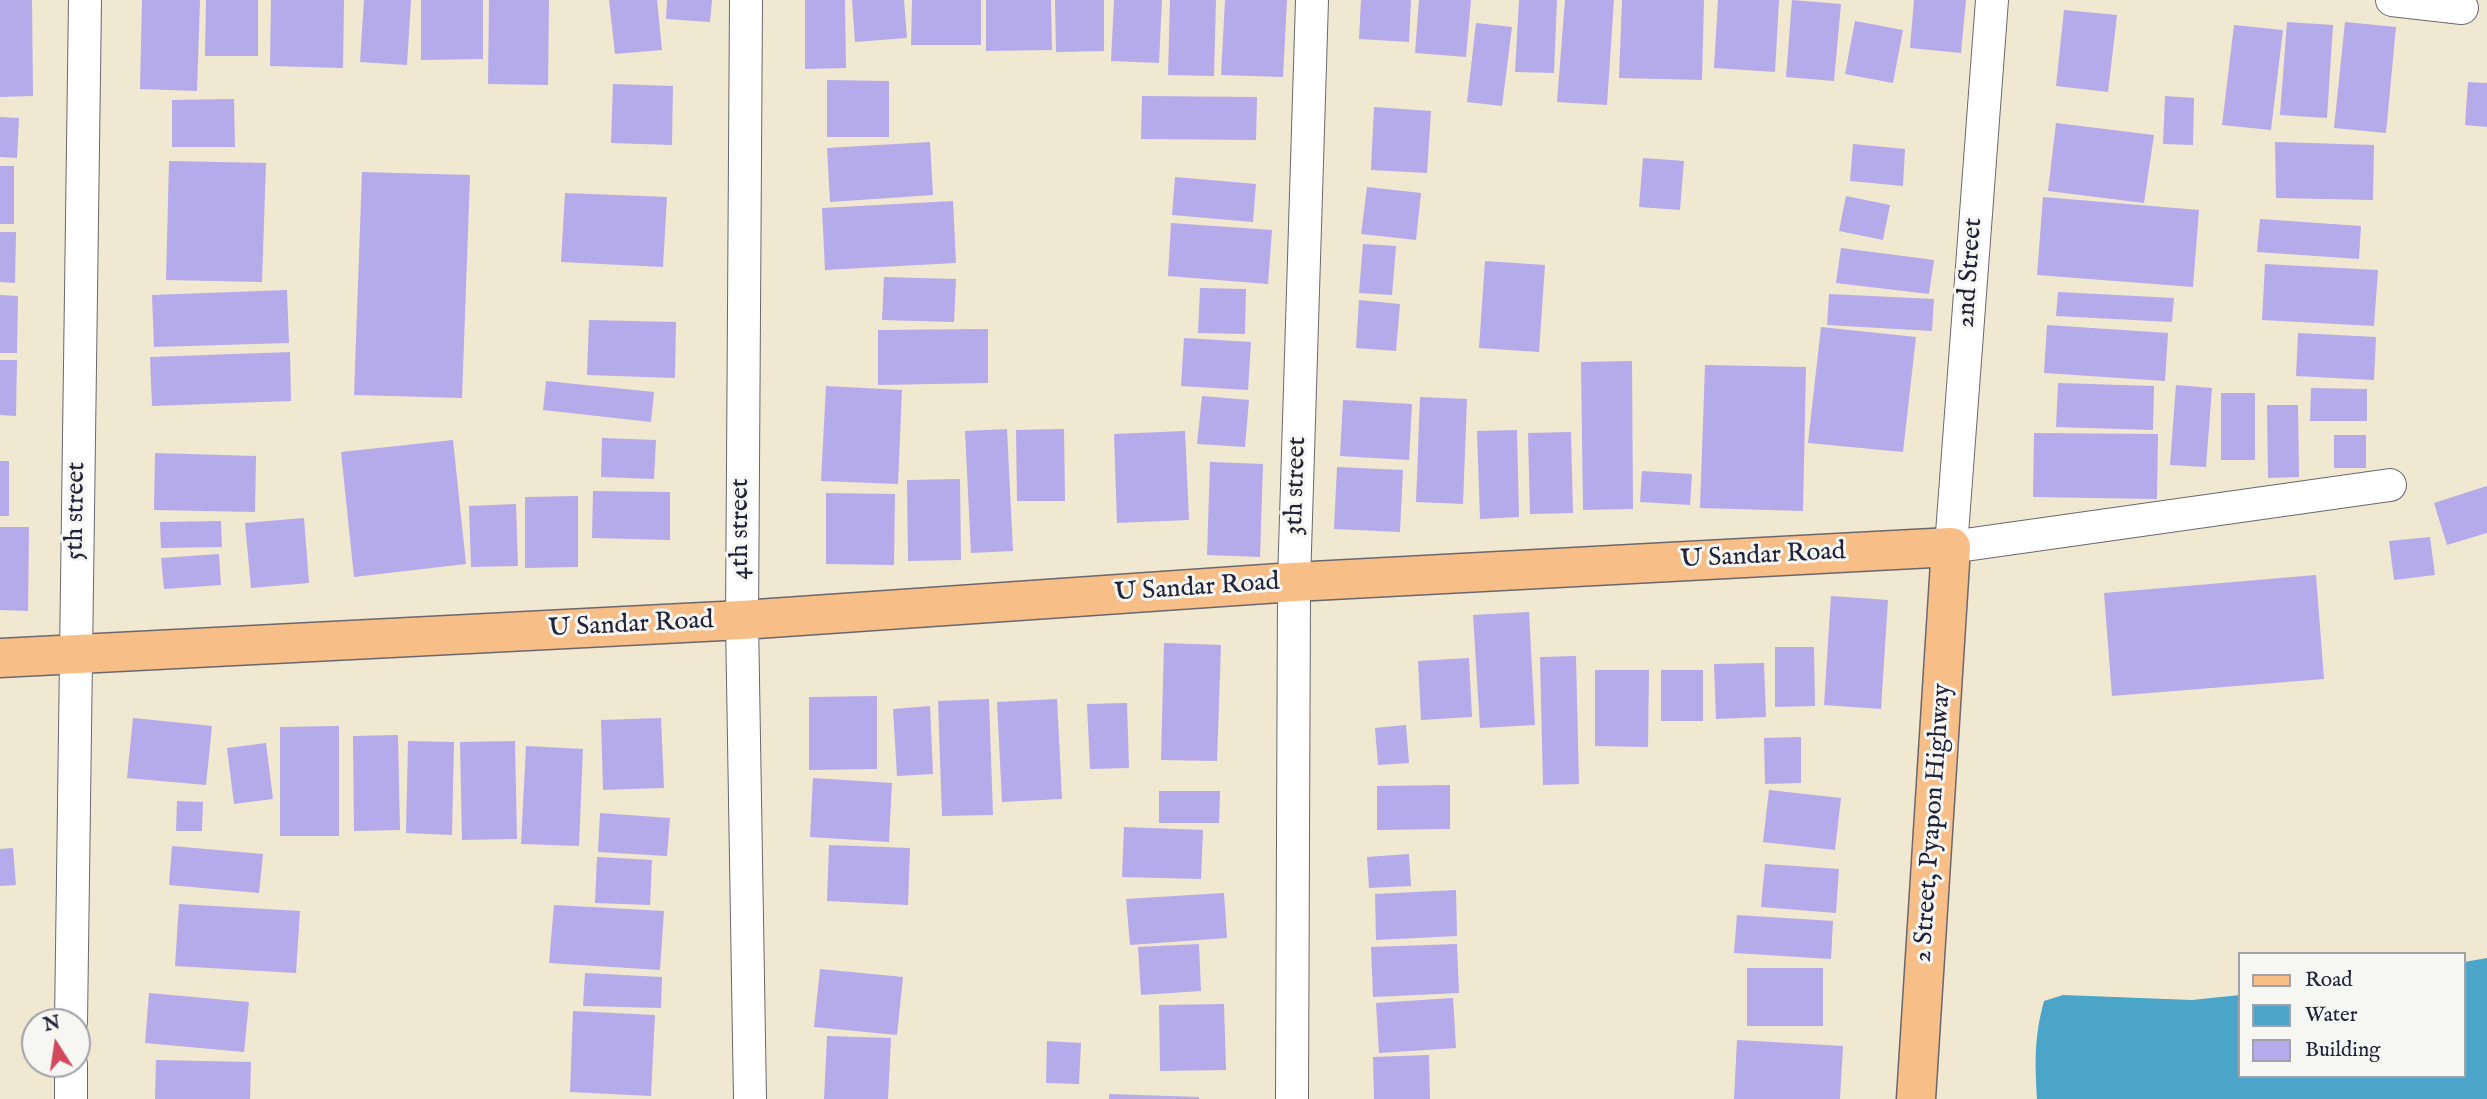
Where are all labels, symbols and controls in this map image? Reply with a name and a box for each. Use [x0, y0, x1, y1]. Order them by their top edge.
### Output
street label: 2nd Street [1952, 217, 1990, 329]
street label: 3th street [1280, 436, 1314, 536]
street label: 5th street [61, 462, 93, 560]
street label: 4th street [726, 478, 758, 580]
street label: U Sandar Road [1680, 537, 1846, 577]
street label: U Sandar Road [1114, 568, 1280, 610]
street label: U Sandar Road [548, 606, 714, 646]
street label: 2 Street, Pyapon Highway [1909, 683, 1959, 963]
legend [2238, 952, 2466, 1078]
text: Road [2305, 967, 2352, 994]
text: Water [2305, 1002, 2357, 1029]
north arrow [21, 1008, 91, 1078]
text: N [42, 1011, 63, 1038]
text: Building [2305, 1037, 2380, 1064]

